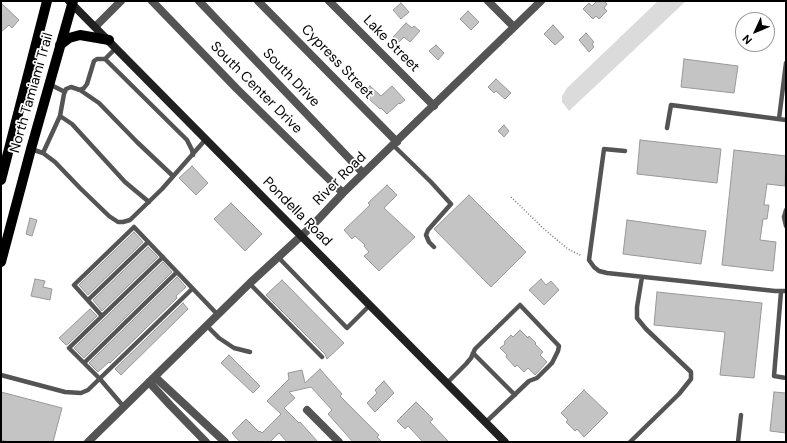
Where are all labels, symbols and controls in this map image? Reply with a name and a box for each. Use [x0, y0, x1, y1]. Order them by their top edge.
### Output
street label: Lake Street [359, 12, 423, 76]
north arrow [735, 12, 775, 52]
street label: Cypress Street [297, 21, 377, 103]
street label: North Tamiami Trail [7, 31, 57, 155]
text: N [739, 32, 755, 47]
street label: South Center Drive [207, 39, 305, 137]
street label: South Drive [259, 45, 323, 111]
street label: River Road [310, 149, 370, 209]
street label: Pondella Road [259, 174, 335, 250]

